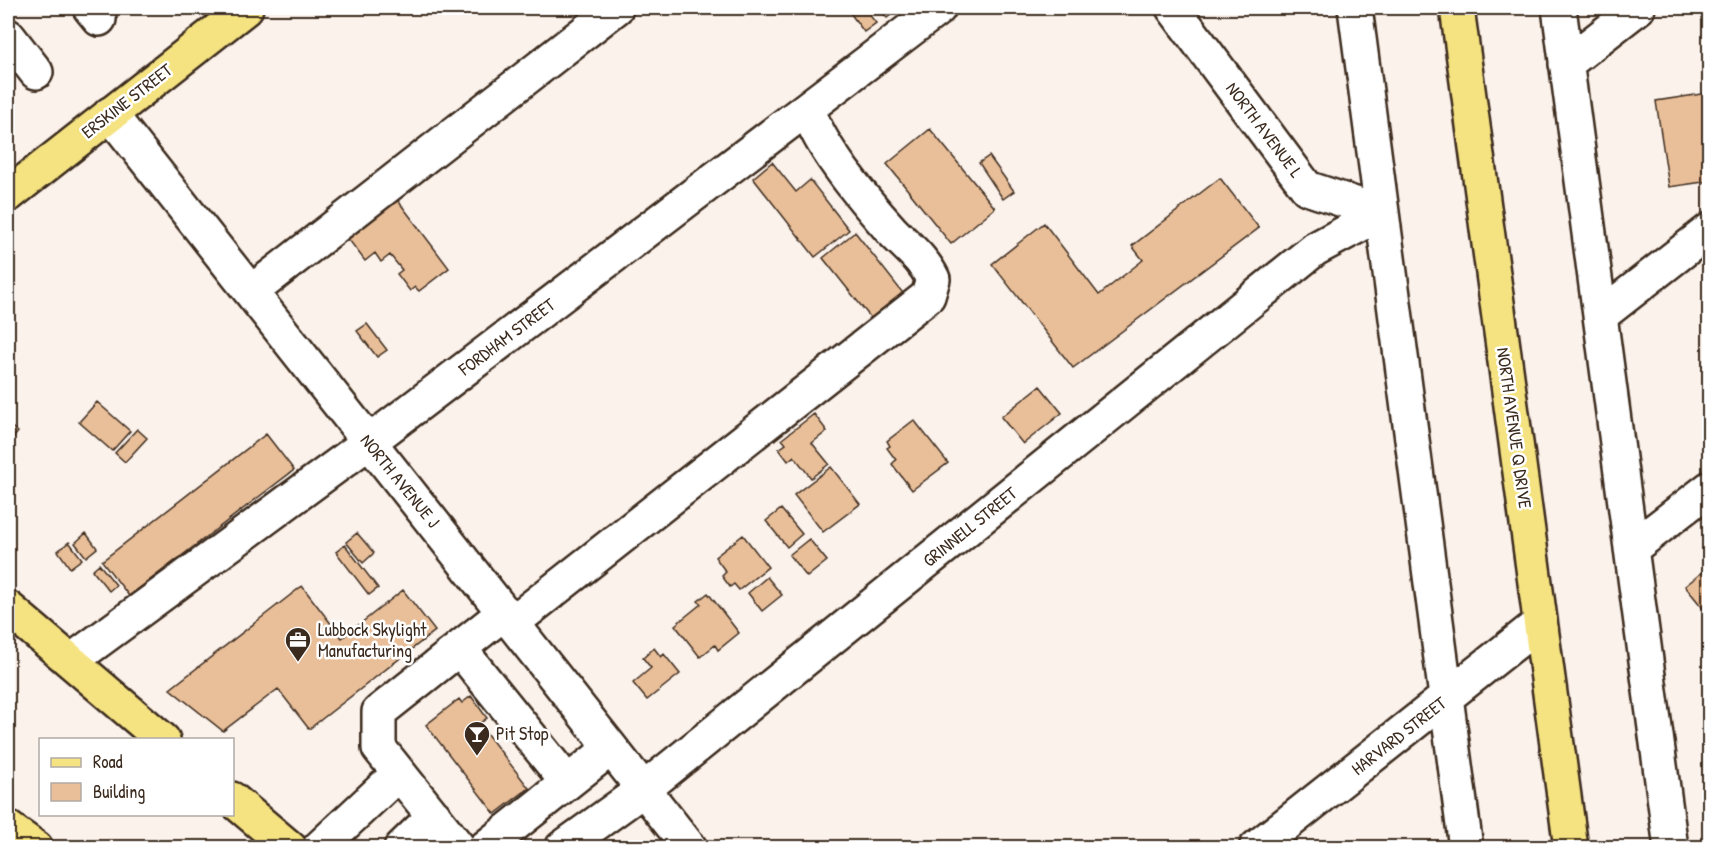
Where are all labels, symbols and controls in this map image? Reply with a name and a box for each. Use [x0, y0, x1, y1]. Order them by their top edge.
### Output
street label: ERSKINE STREET [76, 57, 178, 144]
street label: NORTH AVENUE L [1220, 77, 1309, 183]
street label: FORDHAM STREET [453, 292, 560, 382]
street label: NORTH AVENUE Q DRIVE [1491, 346, 1538, 510]
street label: NORTH AVENUE J [355, 429, 446, 533]
street label: GRINNELL STREET [917, 480, 1023, 572]
place label: Lubbock Skylight Manufacturing [318, 617, 427, 663]
office icon: Lubbock Skylight Manufacturing [283, 625, 313, 663]
street label: HARVARD STREET [1346, 690, 1452, 781]
bar icon: Pit Stop [462, 719, 492, 757]
place label: Pit Stop [496, 721, 549, 746]
legend [39, 738, 234, 816]
text: Road [93, 749, 123, 774]
text: Building [93, 779, 145, 804]

